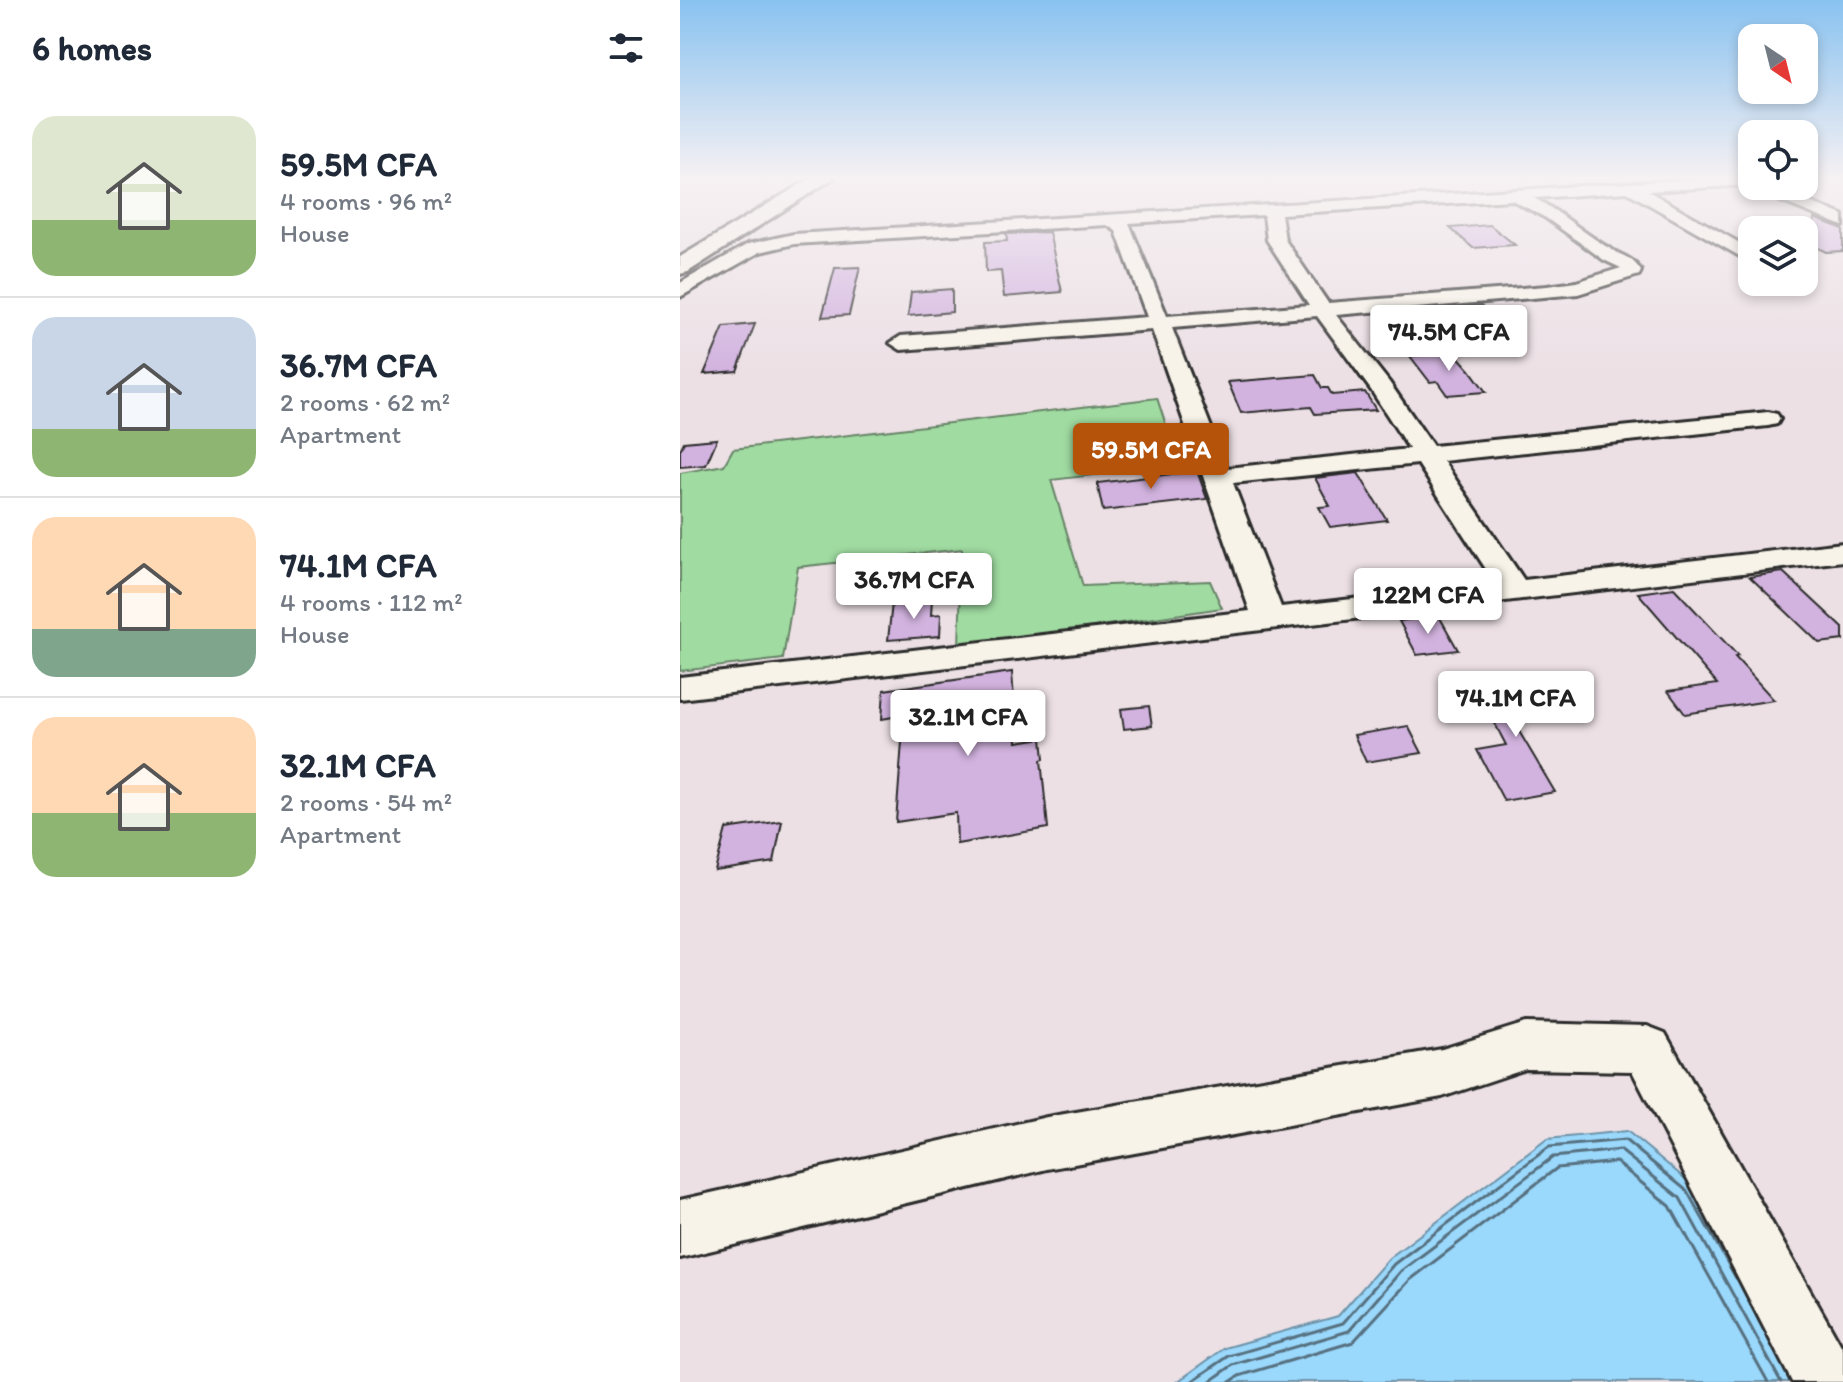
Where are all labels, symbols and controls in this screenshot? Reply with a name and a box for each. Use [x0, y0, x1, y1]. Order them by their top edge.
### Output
north arrow [1738, 24, 1818, 104]
map controls [1738, 24, 1818, 296]
icon: filters [604, 26, 648, 70]
text: 6 homes [32, 28, 152, 69]
button: locate [1738, 120, 1818, 200]
text: 59.5M CFA [280, 144, 437, 185]
icon: home [96, 148, 192, 244]
text: 4 rooms · 96 m² [280, 185, 452, 217]
button: layers [1738, 216, 1818, 296]
text: House [280, 217, 350, 249]
pin: 74.5M CFA [1357, 305, 1541, 373]
text: 74.5M CFA [1388, 315, 1510, 347]
text: 36.7M CFA [280, 345, 437, 386]
icon: home [96, 349, 192, 445]
text: 2 rooms · 62 m² [280, 386, 450, 418]
text: Apartment [280, 418, 401, 450]
pin: 59.5M CFA [1059, 423, 1243, 491]
text: 59.5M CFA [1091, 433, 1211, 465]
text: 74.1M CFA [280, 545, 437, 586]
icon: home [96, 549, 192, 645]
pin: 36.7M CFA [822, 553, 1006, 621]
text: 36.7M CFA [854, 563, 974, 595]
pin: 122M CFA [1345, 568, 1511, 636]
text: 122M CFA [1372, 578, 1484, 610]
text: 4 rooms · 112 m² [280, 586, 463, 618]
text: House [280, 618, 350, 650]
pin: 74.1M CFA [1424, 671, 1608, 739]
text: 74.1M CFA [1456, 681, 1576, 713]
pin: 32.1M CFA [876, 690, 1060, 758]
text: 32.1M CFA [908, 700, 1028, 732]
text: 32.1M CFA [280, 745, 436, 786]
icon: home [96, 749, 192, 845]
text: 2 rooms · 54 m² [280, 786, 452, 818]
text: Apartment [280, 818, 401, 850]

